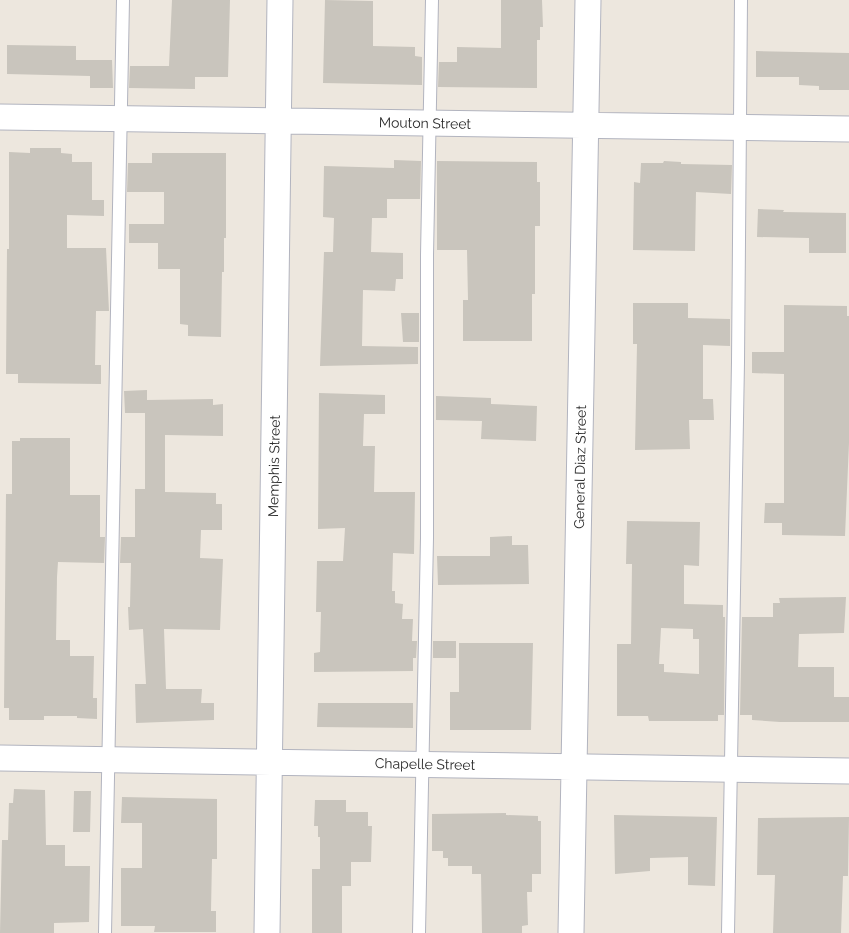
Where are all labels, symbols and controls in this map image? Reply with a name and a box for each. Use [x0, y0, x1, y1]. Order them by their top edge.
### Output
street label: Mouton Street [379, 114, 472, 132]
street label: General Diaz Street [571, 405, 589, 529]
street label: Memphis Street [265, 414, 283, 517]
street label: Chapelle Street [375, 755, 476, 773]

